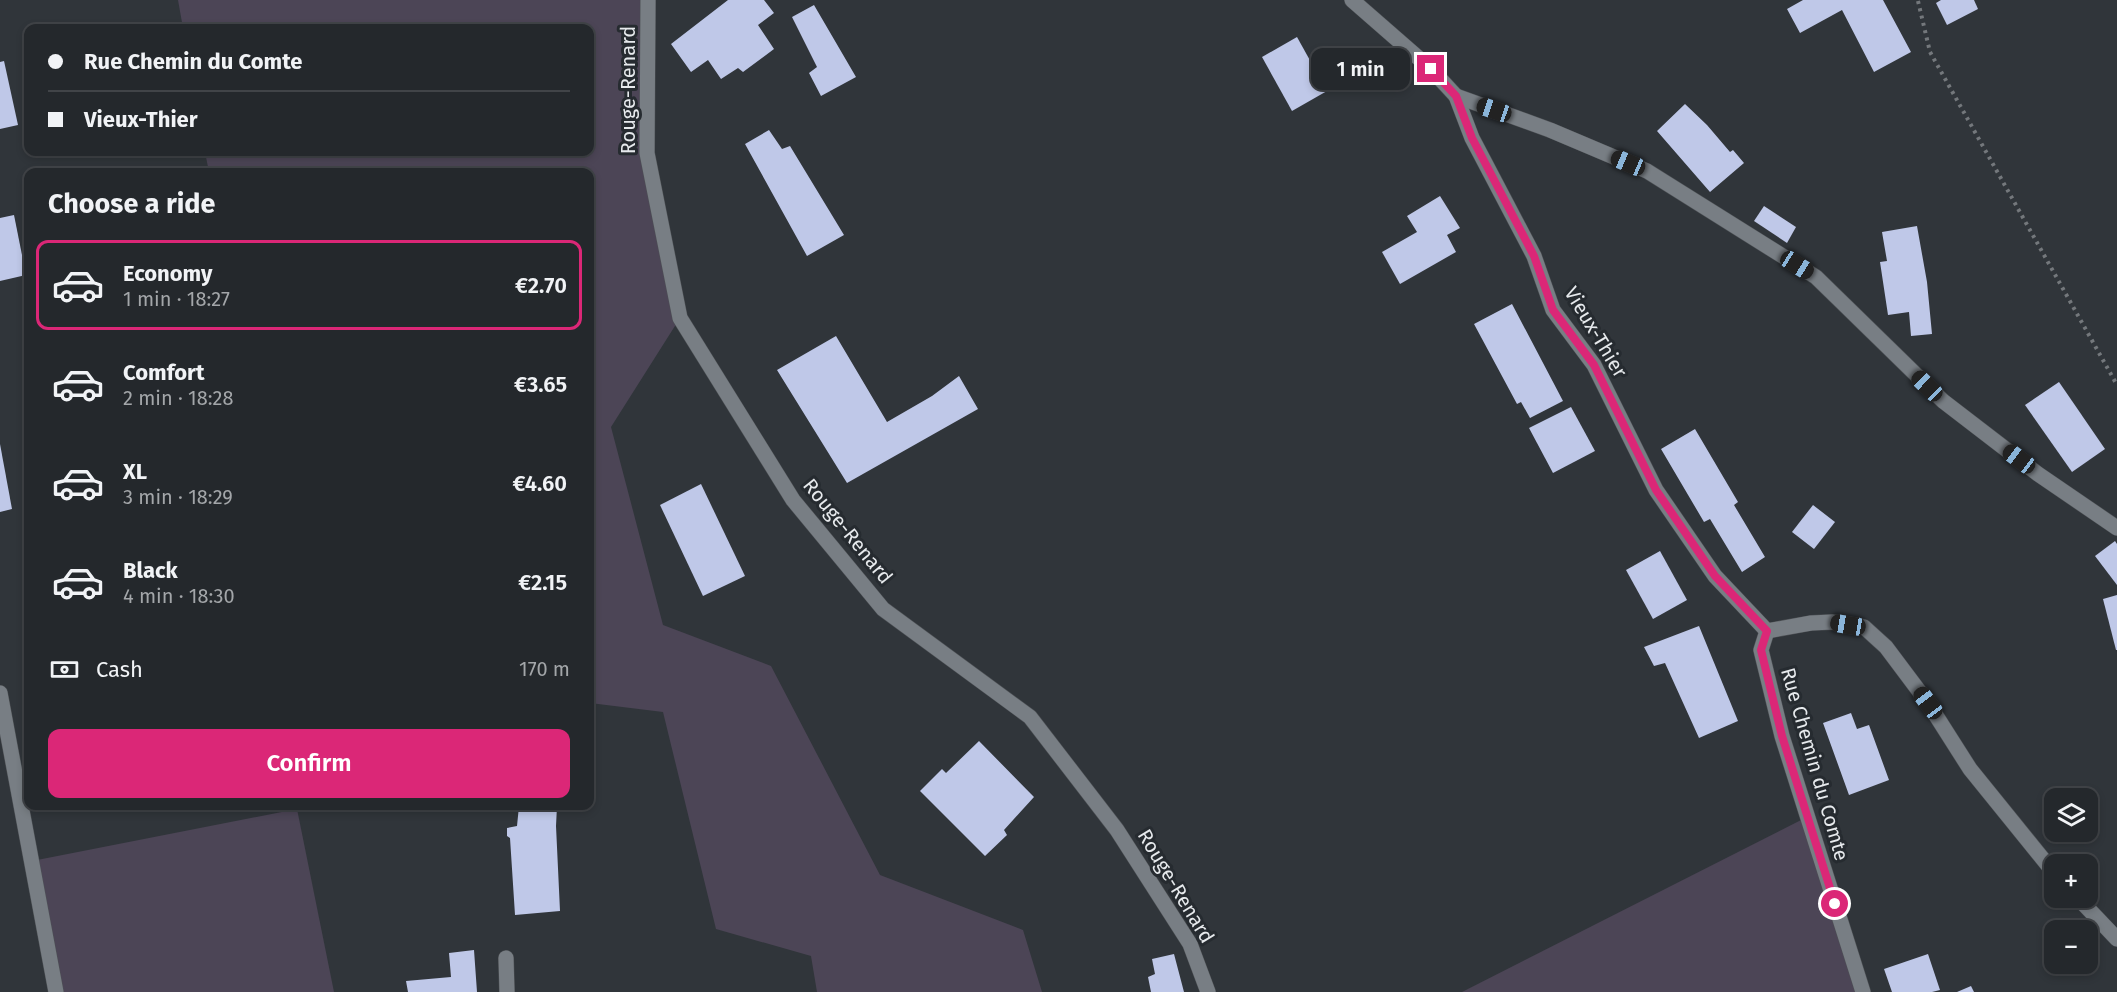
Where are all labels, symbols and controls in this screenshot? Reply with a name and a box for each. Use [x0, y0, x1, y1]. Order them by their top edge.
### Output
street label: Rouge-Renard [616, 26, 640, 154]
text: Rue Chemin du Comte [84, 48, 302, 75]
callout: 1 min [1311, 48, 1410, 90]
route end [1417, 55, 1444, 82]
text: 1 min [1336, 57, 1385, 81]
car [1474, 96, 1514, 124]
text: Vieux-Thier [84, 106, 198, 133]
car [1608, 148, 1648, 178]
text: Choose a ride [48, 188, 215, 220]
car [1777, 248, 1817, 282]
icon: car [51, 258, 105, 312]
text: Economy [123, 260, 212, 287]
text: €2.70 [515, 272, 567, 299]
street label: Vieux-Thier [1560, 282, 1633, 382]
text: 1 min · 18:27 [123, 287, 230, 311]
icon: car [51, 357, 105, 411]
text: Comfort [123, 359, 204, 386]
car [1908, 367, 1946, 405]
text: €3.65 [514, 371, 567, 398]
text: 2 min · 18:28 [123, 386, 234, 410]
car [1999, 441, 2039, 477]
icon: car [51, 456, 105, 510]
text: XL [123, 458, 147, 485]
text: €4.60 [513, 470, 567, 497]
street label: Rouge-Renard [798, 473, 898, 589]
text: 3 min · 18:29 [123, 485, 233, 509]
icon: car [51, 555, 105, 609]
text: Black [123, 557, 178, 584]
text: €2.15 [518, 569, 567, 596]
text: 4 min · 18:30 [123, 584, 235, 608]
car [1829, 613, 1867, 637]
icon: cash [48, 653, 81, 686]
text: Cash [96, 656, 143, 683]
text: 170 m [519, 657, 570, 681]
street label: Rue Chemin du Comte [1776, 665, 1854, 863]
car [1910, 683, 1946, 723]
button: Confirm [48, 729, 570, 798]
map controls [2044, 788, 2098, 974]
button: layers [2044, 788, 2098, 842]
street label: Rouge-Renard [1133, 825, 1219, 947]
button: + [2044, 854, 2098, 908]
route start [1821, 890, 1848, 917]
button: − [2044, 920, 2098, 974]

